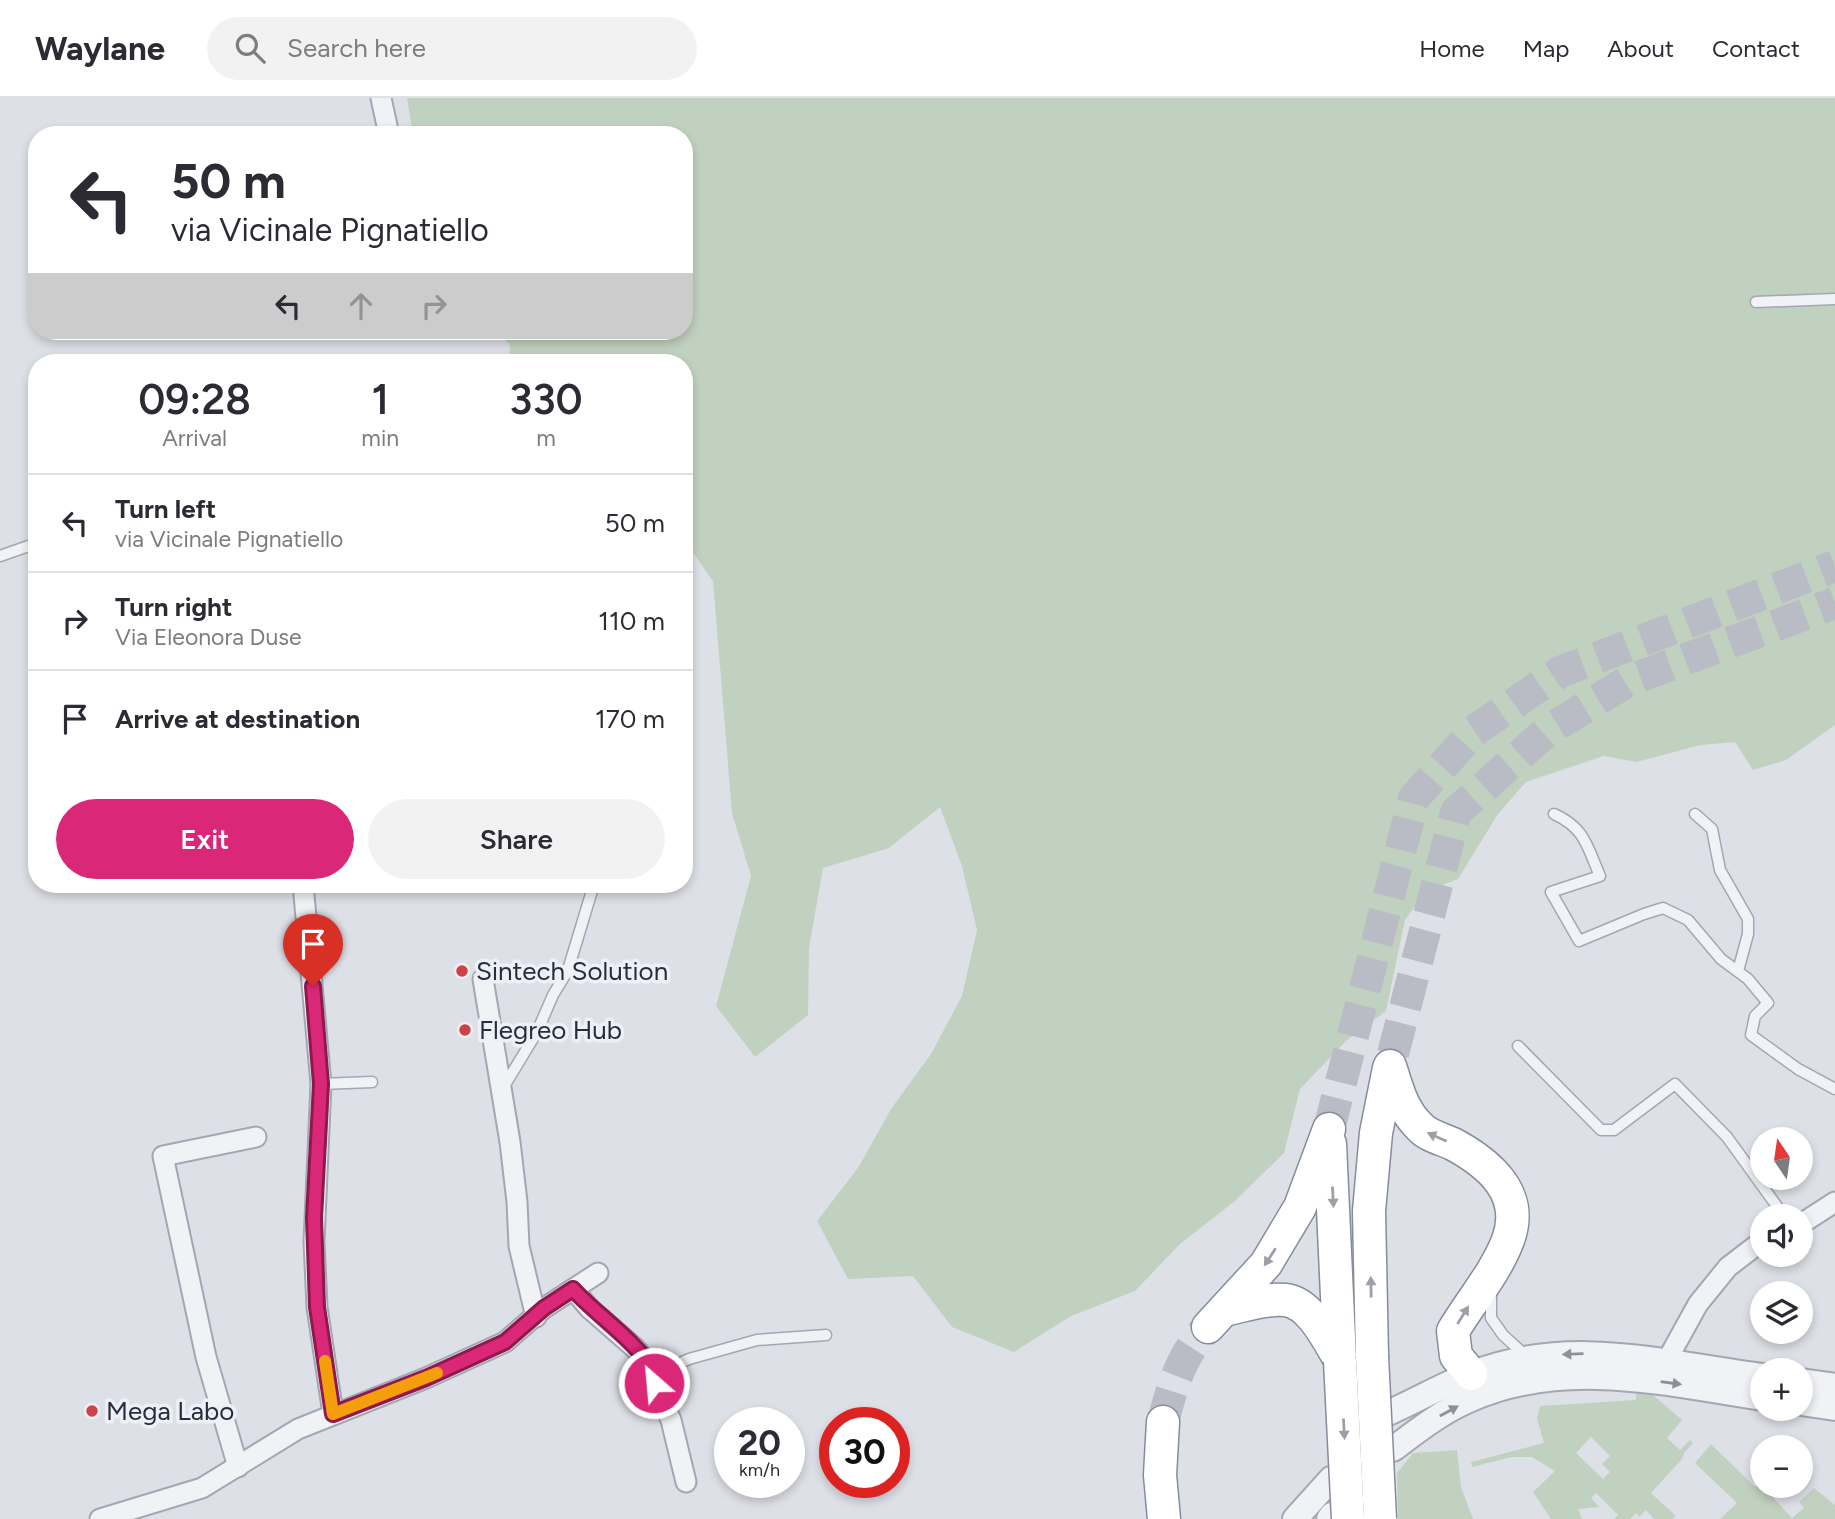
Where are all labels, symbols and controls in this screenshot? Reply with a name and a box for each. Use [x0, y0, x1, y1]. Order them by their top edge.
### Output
search box [207, 17, 697, 80]
text: Waylane [35, 29, 165, 68]
icon: search [231, 29, 269, 67]
text: Search here [287, 32, 426, 64]
text: Home [1419, 34, 1485, 63]
text: Map [1523, 34, 1569, 63]
text: About [1607, 34, 1674, 63]
text: Contact [1712, 34, 1800, 63]
text: 50 m [171, 151, 286, 210]
icon: left [56, 154, 147, 245]
text: via Vicinale Pignatiello [171, 211, 489, 249]
icon: left [269, 287, 307, 325]
icon: ahead [342, 287, 380, 325]
icon: right [415, 287, 453, 325]
text: 09:28 [138, 374, 251, 425]
text: 1 [371, 374, 389, 425]
text: 330 [509, 374, 583, 425]
text: Arrival [162, 424, 227, 452]
text: min [361, 424, 399, 452]
text: m [536, 424, 556, 452]
text: Turn left [115, 493, 216, 525]
icon: left [56, 504, 94, 542]
text: 50 m [605, 507, 665, 539]
text: via Vicinale Pignatiello [115, 525, 343, 553]
text: Turn right [115, 591, 232, 623]
icon: right [56, 602, 94, 640]
text: 110 m [598, 605, 665, 637]
text: Via Eleonora Duse [115, 623, 302, 651]
icon: arrive [56, 700, 94, 738]
text: Arrive at destination [115, 703, 360, 735]
text: 170 m [595, 703, 665, 735]
button: Exit [56, 799, 354, 879]
button: Share [368, 799, 665, 879]
pin [283, 914, 343, 986]
icon: arrive [294, 925, 332, 963]
place label: Sintech Solution [476, 955, 668, 987]
marker: Sintech Solution [454, 963, 470, 979]
place label: Flegreo Hub [479, 1014, 622, 1046]
marker: Flegreo Hub [457, 1022, 473, 1038]
north arrow [1750, 1127, 1813, 1190]
map controls [1750, 1127, 1813, 1498]
one-way arrow [1427, 1131, 1448, 1142]
one-way arrow [1327, 1186, 1338, 1208]
button: sound [1750, 1204, 1813, 1267]
one-way arrow [1264, 1247, 1277, 1267]
one-way arrow [1365, 1276, 1376, 1298]
button: layers [1750, 1281, 1813, 1344]
one-way arrow [1456, 1305, 1469, 1324]
position arrow [617, 1346, 691, 1420]
one-way arrow [1562, 1349, 1584, 1360]
button: + [1750, 1358, 1813, 1421]
one-way arrow [1660, 1378, 1682, 1389]
place label: Mega Labo [106, 1395, 234, 1427]
marker: Mega Labo [84, 1403, 100, 1419]
one-way arrow [1440, 1405, 1459, 1417]
speed limit sign: 30 [819, 1407, 910, 1498]
one-way arrow [1338, 1418, 1349, 1440]
text: 20 [738, 1422, 781, 1464]
button: − [1750, 1435, 1813, 1498]
text: km/h [739, 1459, 780, 1481]

